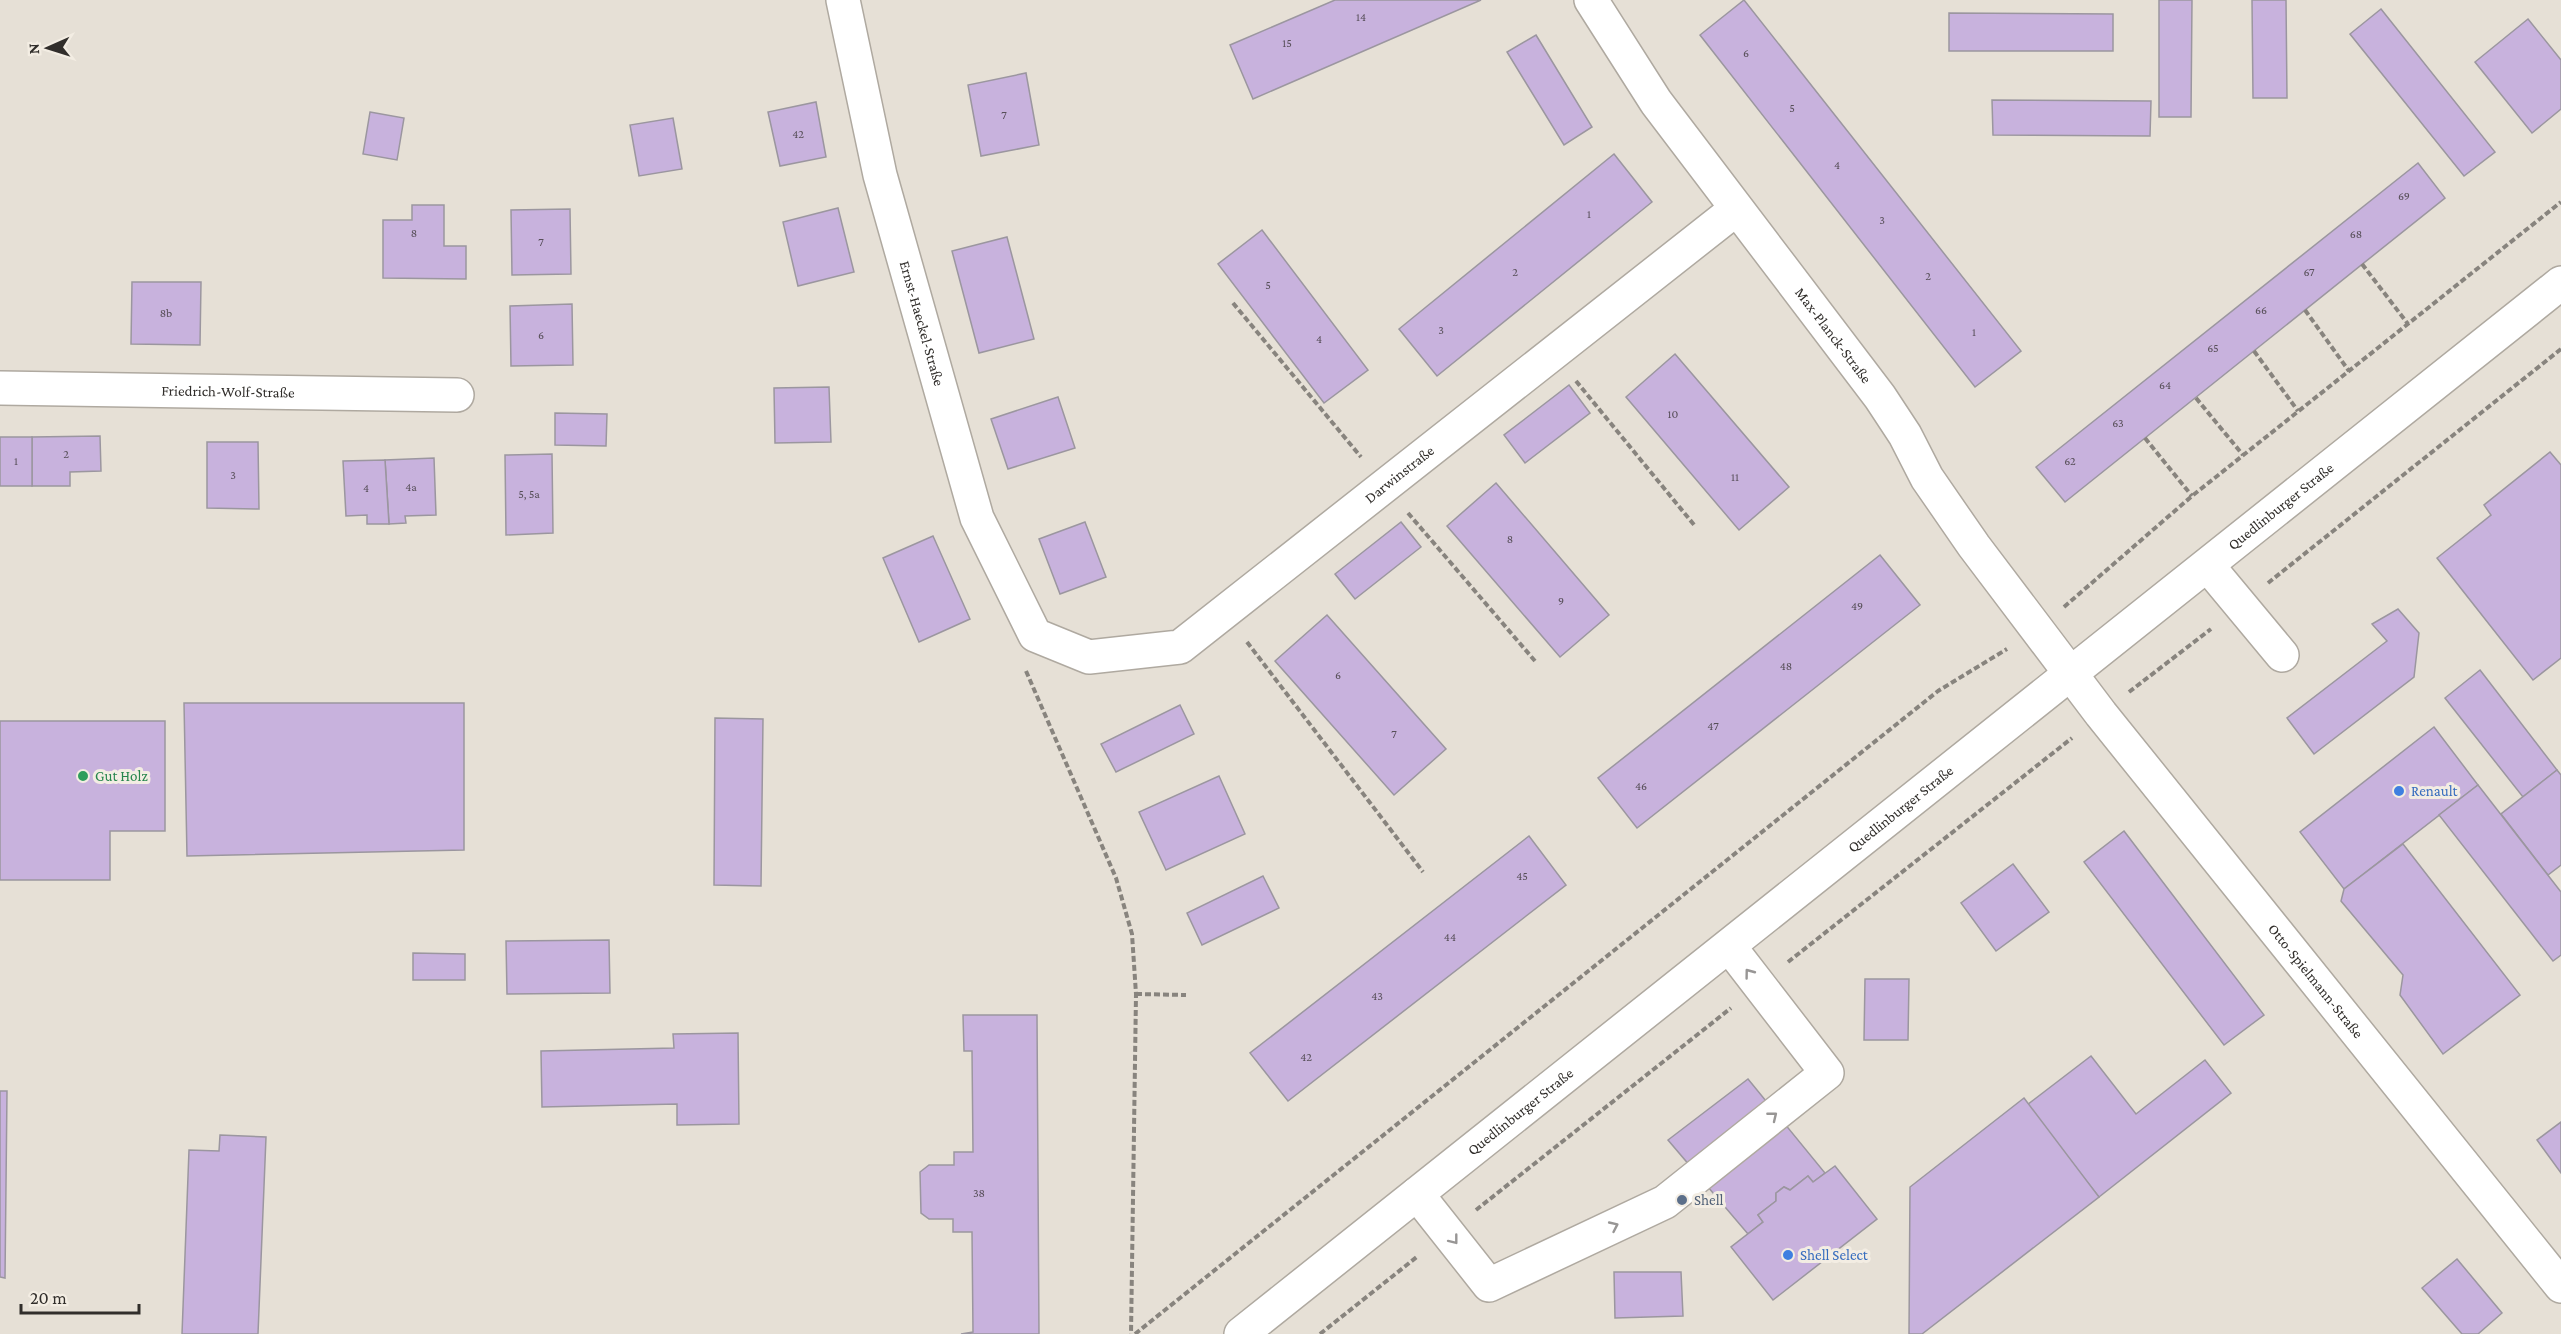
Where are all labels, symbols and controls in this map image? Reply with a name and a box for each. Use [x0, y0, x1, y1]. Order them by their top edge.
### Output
house number: 14 [1356, 10, 1366, 24]
north arrow [18, 18, 78, 78]
house number: 15 [1282, 36, 1292, 50]
text: N [25, 43, 42, 55]
house number: 6 [1743, 46, 1749, 60]
house number: 5 [1789, 101, 1795, 115]
house number: 7 [1001, 108, 1007, 122]
house number: 42 [792, 127, 804, 141]
house number: 4 [1834, 158, 1840, 172]
house number: 69 [2398, 189, 2410, 203]
house number: 1 [1587, 207, 1591, 221]
house number: 3 [1879, 213, 1885, 227]
house number: 8 [411, 226, 417, 240]
house number: 68 [2350, 227, 2362, 241]
house number: 7 [538, 235, 544, 249]
street label: Ernst-Haeckel-Straße [897, 259, 947, 388]
house number: 2 [1512, 265, 1518, 279]
house number: 67 [2303, 265, 2315, 279]
house number: 2 [1925, 269, 1931, 283]
house number: 5 [1265, 278, 1271, 292]
street label: Max-Planck-Straße [1792, 284, 1875, 387]
house number: 66 [2255, 303, 2267, 317]
house number: 8b [160, 306, 172, 320]
house number: 3 [1438, 323, 1444, 337]
house number: 1 [1972, 325, 1976, 339]
house number: 6 [538, 328, 544, 342]
house number: 4 [1316, 332, 1322, 346]
house number: 65 [2207, 341, 2219, 355]
house number: 64 [2159, 378, 2171, 392]
street label: Friedrich-Wolf-Straße [161, 382, 295, 401]
house number: 10 [1668, 407, 1679, 421]
house number: 63 [2112, 416, 2124, 430]
street label: Darwinstraße [1362, 442, 1437, 506]
house number: 2 [63, 447, 69, 461]
house number: 1 [14, 454, 18, 468]
house number: 62 [2064, 454, 2076, 468]
street label: Quedlinburger Straße [2225, 459, 2337, 553]
house number: 3 [230, 468, 236, 482]
house number: 11 [1731, 470, 1739, 484]
house number: 4a [405, 480, 417, 494]
house number: 4 [363, 481, 369, 495]
house number: 5, 5a [518, 487, 540, 501]
house number: 8 [1507, 532, 1513, 546]
house number: 9 [1558, 594, 1564, 608]
house number: 49 [1851, 599, 1863, 613]
house number: 48 [1780, 659, 1792, 673]
house number: 6 [1335, 668, 1341, 682]
house number: 47 [1707, 719, 1719, 733]
house number: 7 [1391, 727, 1397, 741]
street label: Quedlinburger Straße [1845, 762, 1957, 856]
place label: Gut Holz [95, 768, 148, 784]
marker: Gut Holz [76, 769, 90, 783]
house number: 46 [1635, 779, 1647, 793]
place label: Renault [2411, 783, 2459, 799]
marker: Renault [2392, 784, 2406, 798]
house number: 45 [1516, 869, 1528, 883]
street label: Otto-Spielmann-Straße [2265, 921, 2367, 1042]
house number: 44 [1444, 930, 1456, 944]
one-way arrow [1746, 968, 1757, 979]
house number: 43 [1371, 989, 1383, 1003]
house number: 42 [1300, 1050, 1312, 1064]
street label: Quedlinburger Straße [1464, 1065, 1576, 1158]
one-way arrow [1766, 1112, 1777, 1123]
house number: 38 [973, 1186, 985, 1200]
place label: Shell [1694, 1192, 1724, 1208]
marker: Shell [1675, 1193, 1689, 1207]
one-way arrow [1608, 1222, 1619, 1234]
one-way arrow [1446, 1233, 1457, 1244]
place label: Shell Select [1800, 1247, 1869, 1263]
marker: Shell Select [1781, 1248, 1795, 1262]
scale bar [21, 1277, 140, 1315]
text: 20 m [30, 1288, 67, 1308]

